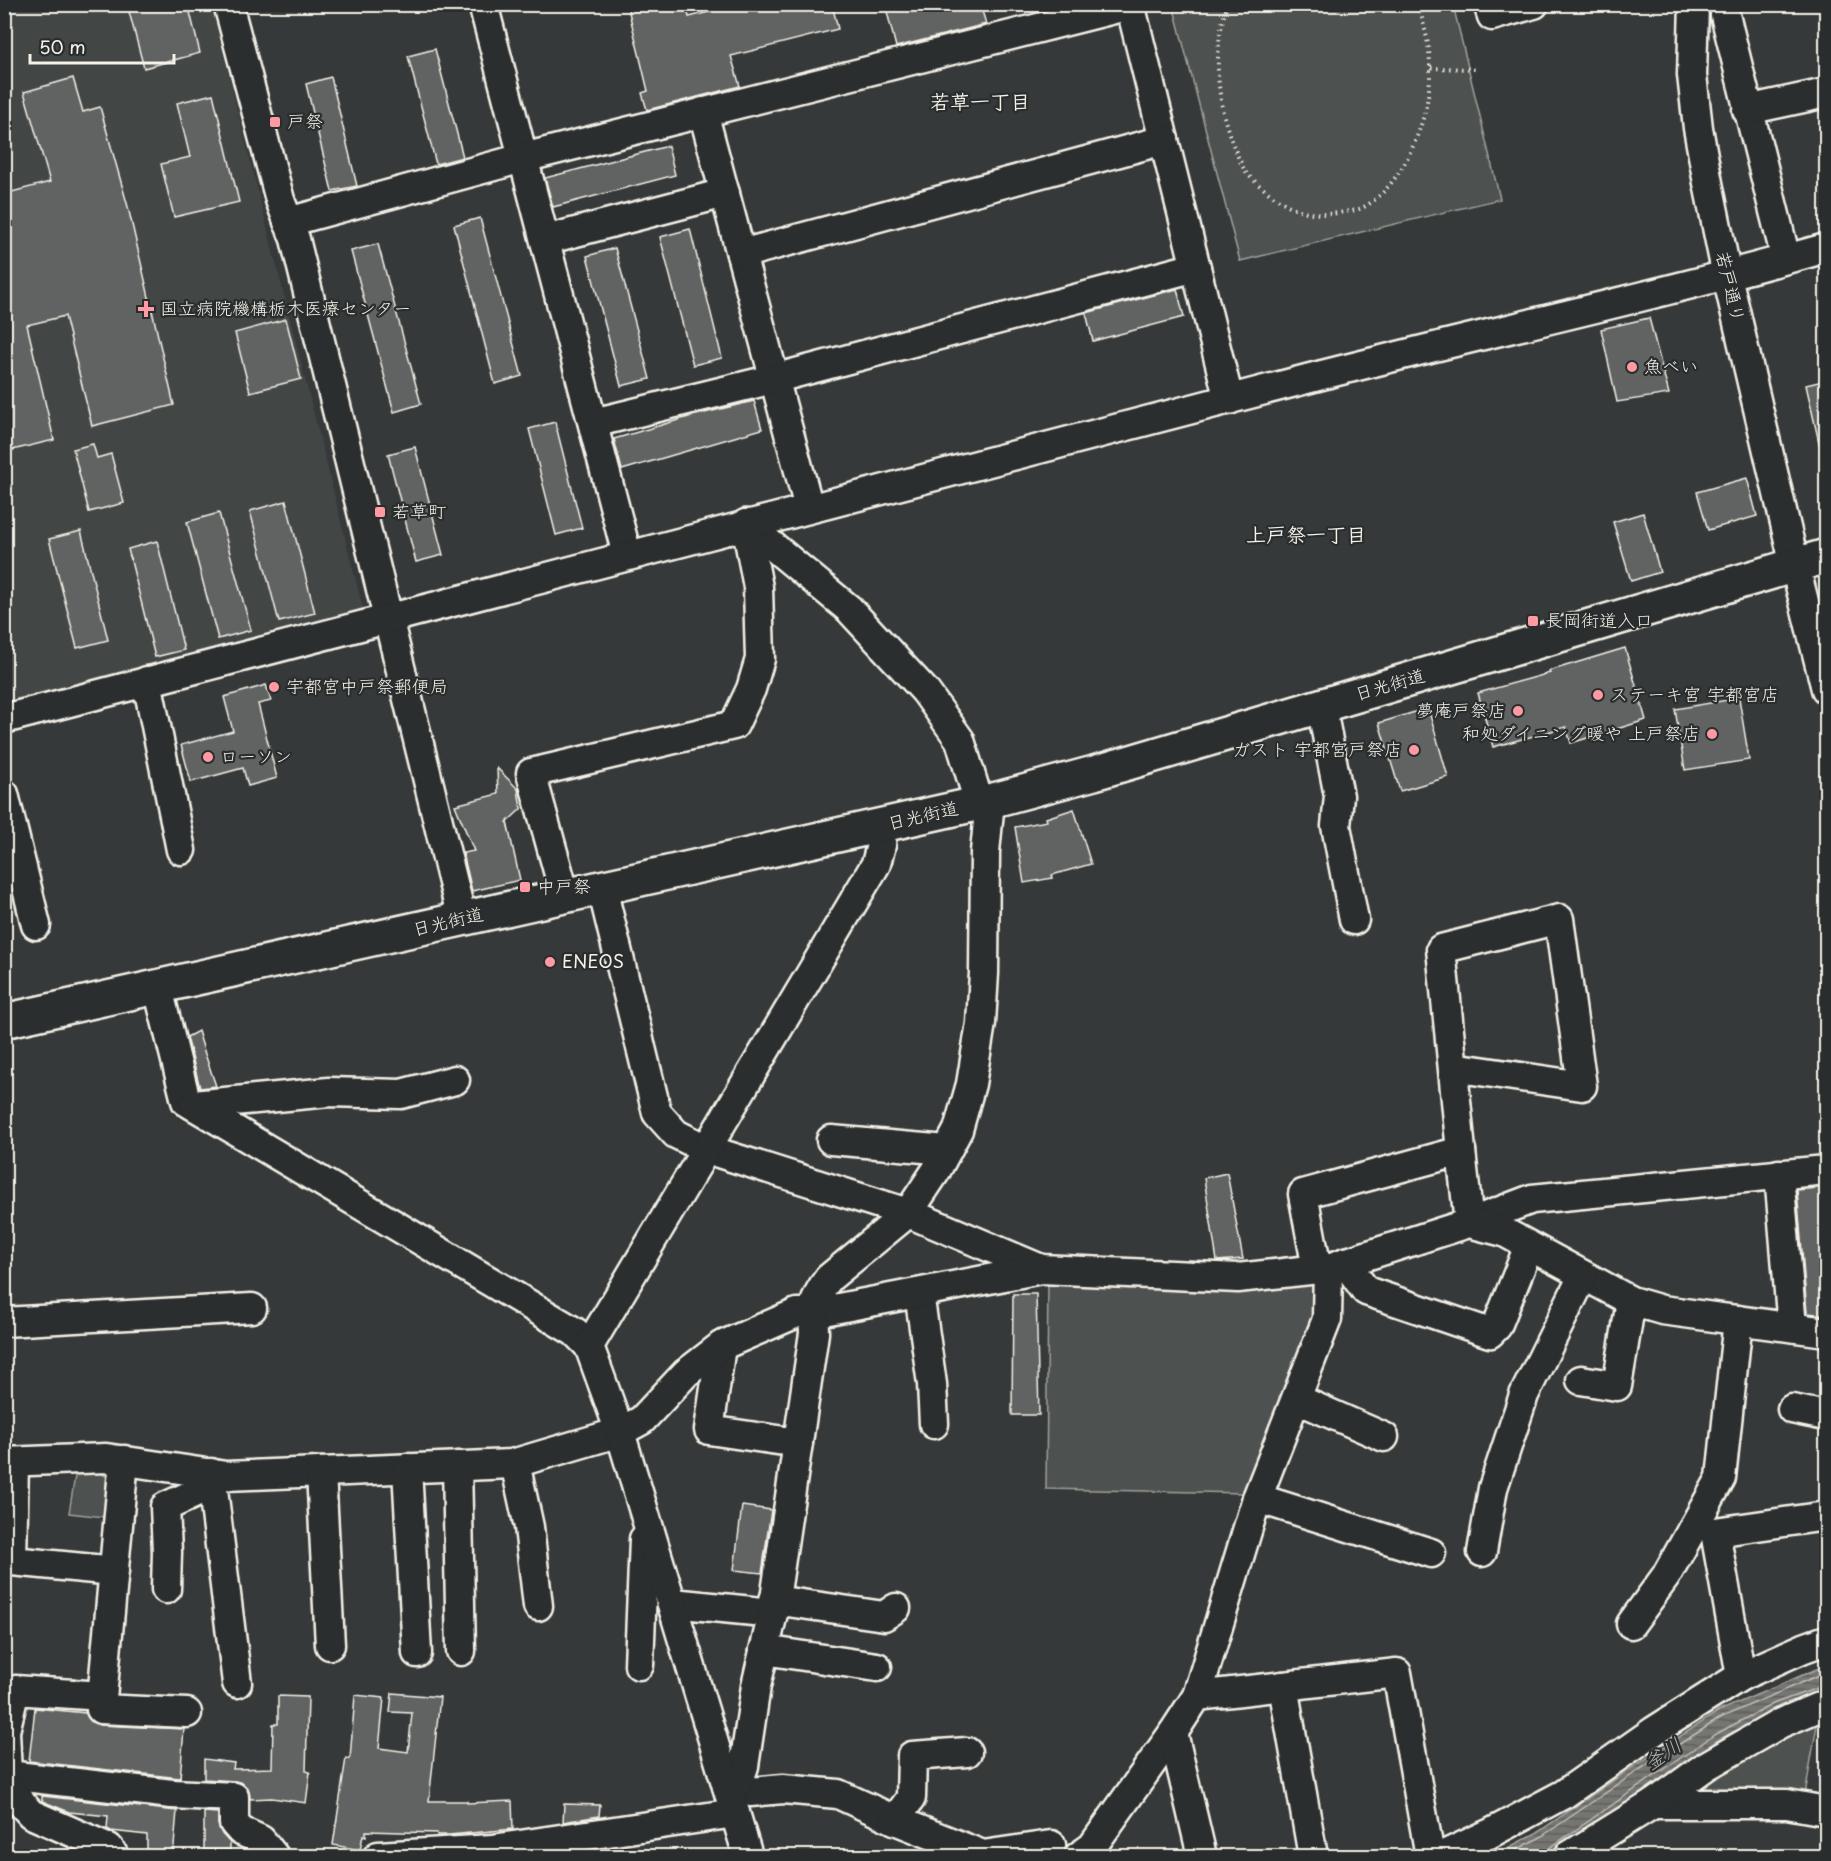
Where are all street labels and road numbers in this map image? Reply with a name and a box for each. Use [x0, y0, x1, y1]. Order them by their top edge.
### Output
street label: 若戸通り [1710, 249, 1753, 325]
street label: 日光街道 [1351, 661, 1428, 706]
street label: 日光街道 [885, 793, 961, 836]
street label: 日光街道 [410, 899, 486, 942]

